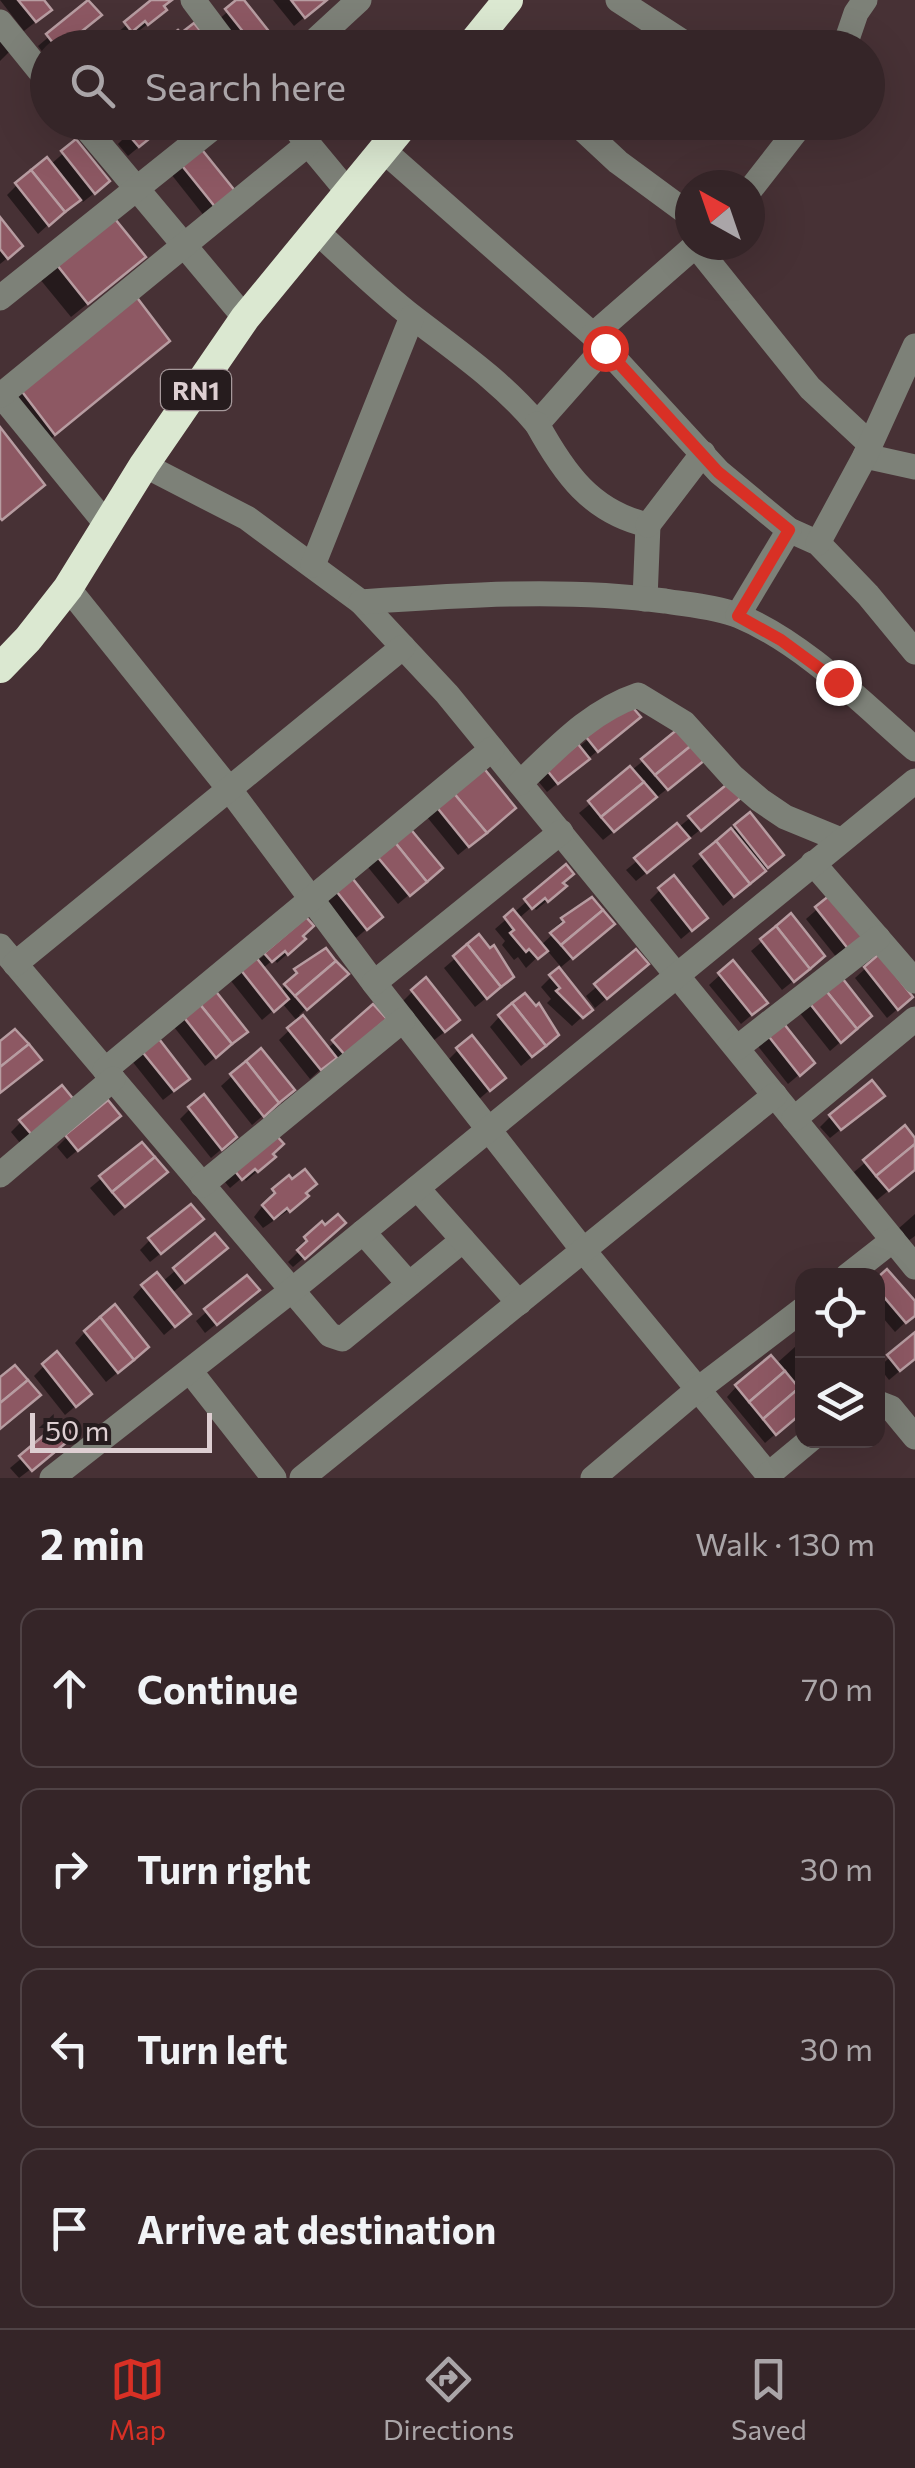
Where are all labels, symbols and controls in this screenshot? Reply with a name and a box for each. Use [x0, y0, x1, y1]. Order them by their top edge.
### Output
search box [30, 30, 885, 140]
icon: search [65, 58, 120, 113]
text: Search here [145, 62, 346, 109]
north arrow [675, 170, 765, 260]
route start [583, 326, 629, 372]
road number: RN1 [161, 370, 231, 410]
route end [816, 660, 862, 706]
map controls [795, 1268, 885, 1448]
button: locate [795, 1268, 885, 1358]
button: layers [795, 1358, 885, 1448]
scale bar [30, 1408, 212, 1452]
text: 50 m [45, 1413, 109, 1447]
text: 2 min [40, 1517, 145, 1569]
text: Walk · 130 m [695, 1523, 875, 1563]
icon: ahead [42, 1661, 97, 1716]
text: Continue [137, 1665, 298, 1712]
text: 70 m [801, 1668, 873, 1708]
icon: right [42, 1841, 97, 1896]
text: Turn right [137, 1845, 311, 1892]
text: 30 m [800, 1848, 873, 1888]
icon: left [42, 2021, 97, 2076]
text: Turn left [137, 2025, 288, 2072]
text: 30 m [800, 2028, 873, 2068]
icon: arrive [42, 2201, 97, 2256]
text: Arrive at destination [137, 2205, 496, 2252]
tab: Map [108, 2352, 166, 2446]
tab: Directions [383, 2352, 514, 2446]
tab: Saved [731, 2352, 807, 2446]

